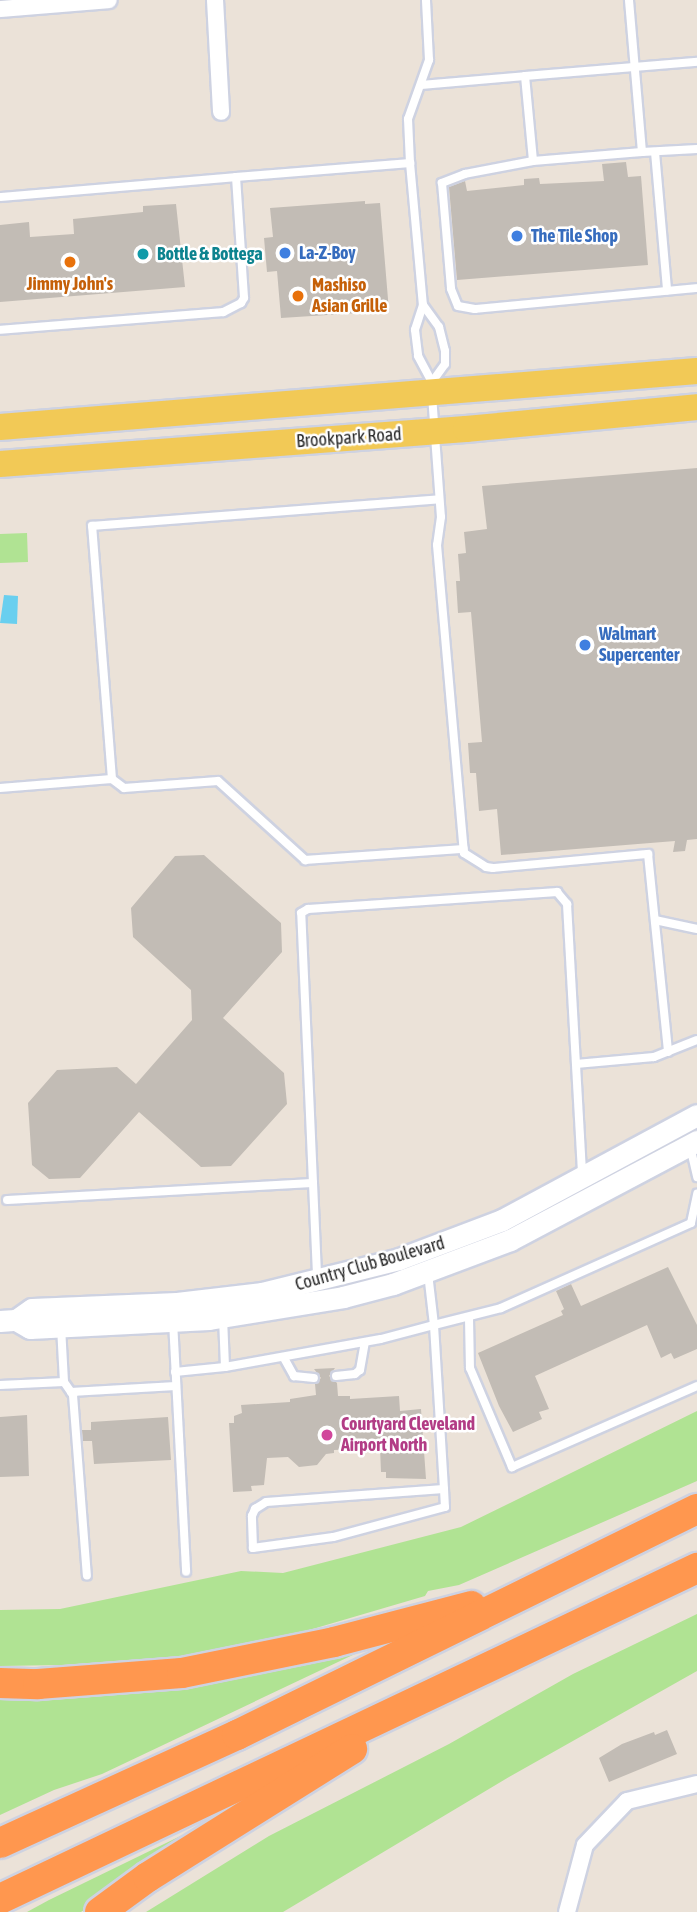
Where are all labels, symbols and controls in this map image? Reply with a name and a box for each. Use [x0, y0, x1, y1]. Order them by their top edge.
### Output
place label: The Tile Shop [531, 225, 618, 247]
marker: The Tile Shop [509, 228, 525, 244]
place label: La-Z-Boy [299, 242, 356, 264]
place label: Bottle & Bottega [157, 243, 263, 265]
marker: La-Z-Boy [277, 245, 293, 261]
marker: Bottle & Bottega [135, 246, 151, 262]
marker: Jimmy John's [62, 254, 78, 270]
place label: Jimmy John's [27, 273, 113, 295]
place label: Mashiso Asian Grille [312, 275, 387, 318]
marker: Mashiso Asian Grille [290, 288, 306, 304]
street label: Brookpark Road [296, 424, 402, 452]
place label: Walmart Supercenter [599, 624, 679, 666]
marker: Walmart Supercenter [577, 637, 593, 653]
street label: Country Club Boulevard [293, 1232, 447, 1296]
place label: Courtyard Cleveland Airport North [341, 1414, 475, 1456]
marker: Courtyard Cleveland Airport North [319, 1427, 335, 1443]

